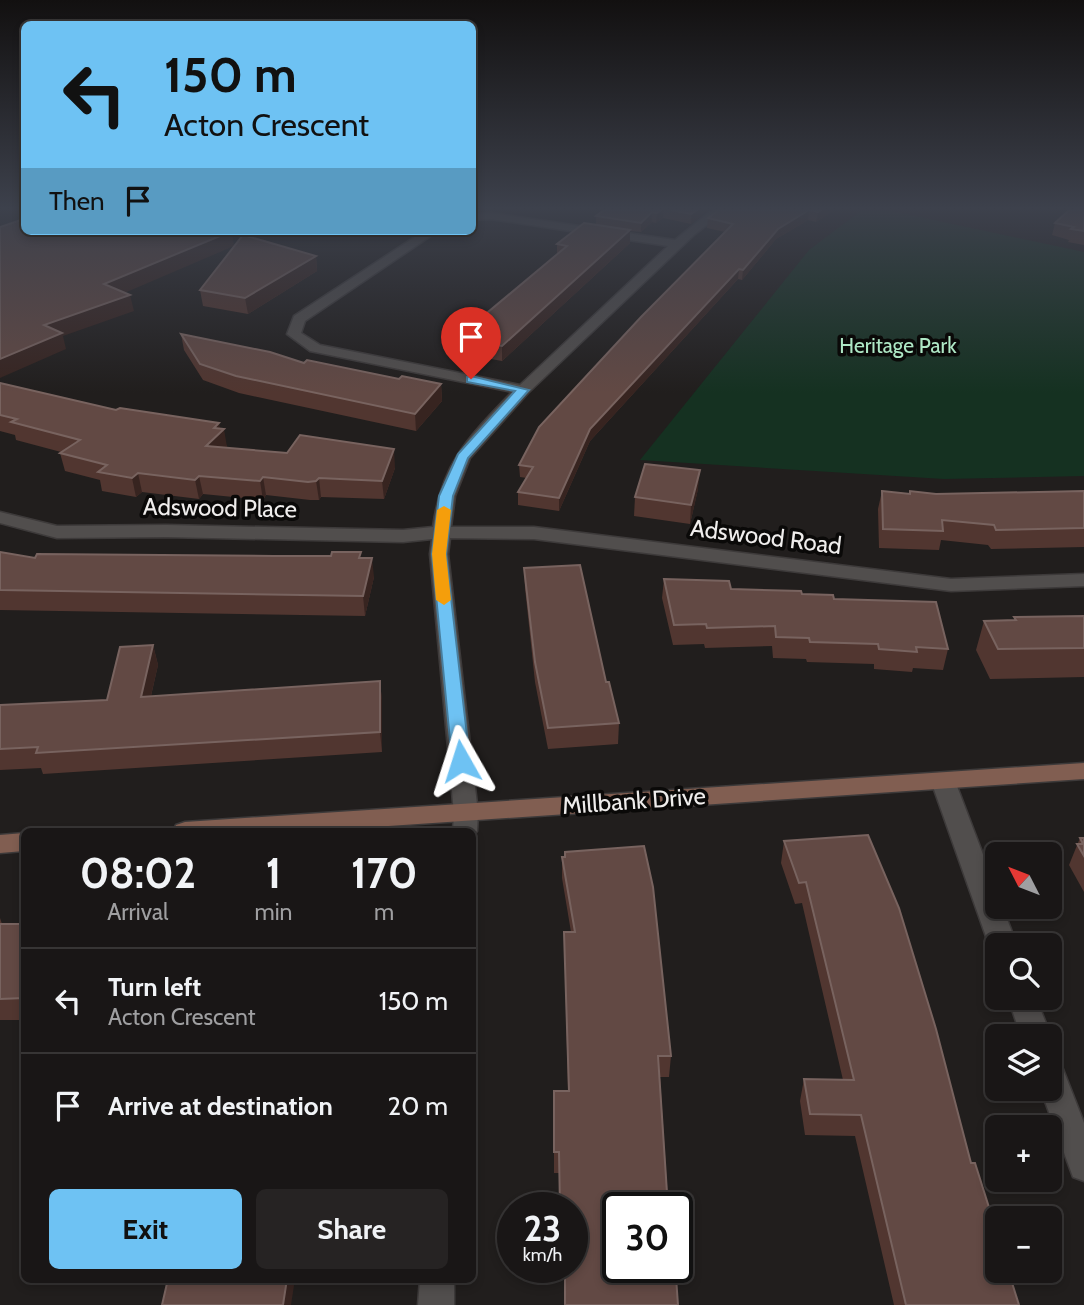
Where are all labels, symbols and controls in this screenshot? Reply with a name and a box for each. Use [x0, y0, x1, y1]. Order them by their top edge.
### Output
text: 150 m [164, 45, 297, 104]
icon: left [49, 49, 140, 140]
text: Acton Crescent [164, 105, 369, 144]
icon: arrive [119, 182, 157, 220]
text: Then [49, 185, 105, 217]
pin [441, 307, 501, 379]
icon: arrive [452, 318, 490, 356]
park label: Heritage Park [839, 333, 957, 358]
street label: Adswood Place [143, 492, 297, 523]
street label: Adswood Road [689, 513, 843, 560]
position arrow [424, 724, 498, 798]
street label: Millbank Drive [561, 781, 707, 820]
north arrow [985, 842, 1062, 919]
map controls [985, 842, 1062, 1283]
text: 08:02 [80, 847, 196, 899]
text: 1 [266, 847, 281, 899]
text: 170 [351, 847, 417, 899]
text: Arrival [107, 898, 168, 926]
text: min [255, 898, 292, 926]
text: m [374, 898, 394, 926]
button: search [985, 933, 1062, 1010]
text: Turn left [108, 971, 201, 1003]
icon: left [49, 982, 87, 1020]
text: 150 m [379, 985, 448, 1017]
text: Acton Crescent [108, 1003, 255, 1031]
button: layers [985, 1024, 1062, 1101]
icon: arrive [49, 1087, 87, 1125]
text: Arrive at destination [108, 1090, 333, 1122]
text: 20 m [388, 1090, 448, 1122]
button: + [985, 1115, 1062, 1192]
button: Exit [49, 1189, 242, 1269]
button: Share [256, 1189, 448, 1269]
speed limit sign: 30 [602, 1192, 693, 1283]
button: − [985, 1206, 1062, 1283]
text: 23 [524, 1207, 561, 1250]
text: km/h [523, 1244, 562, 1266]

